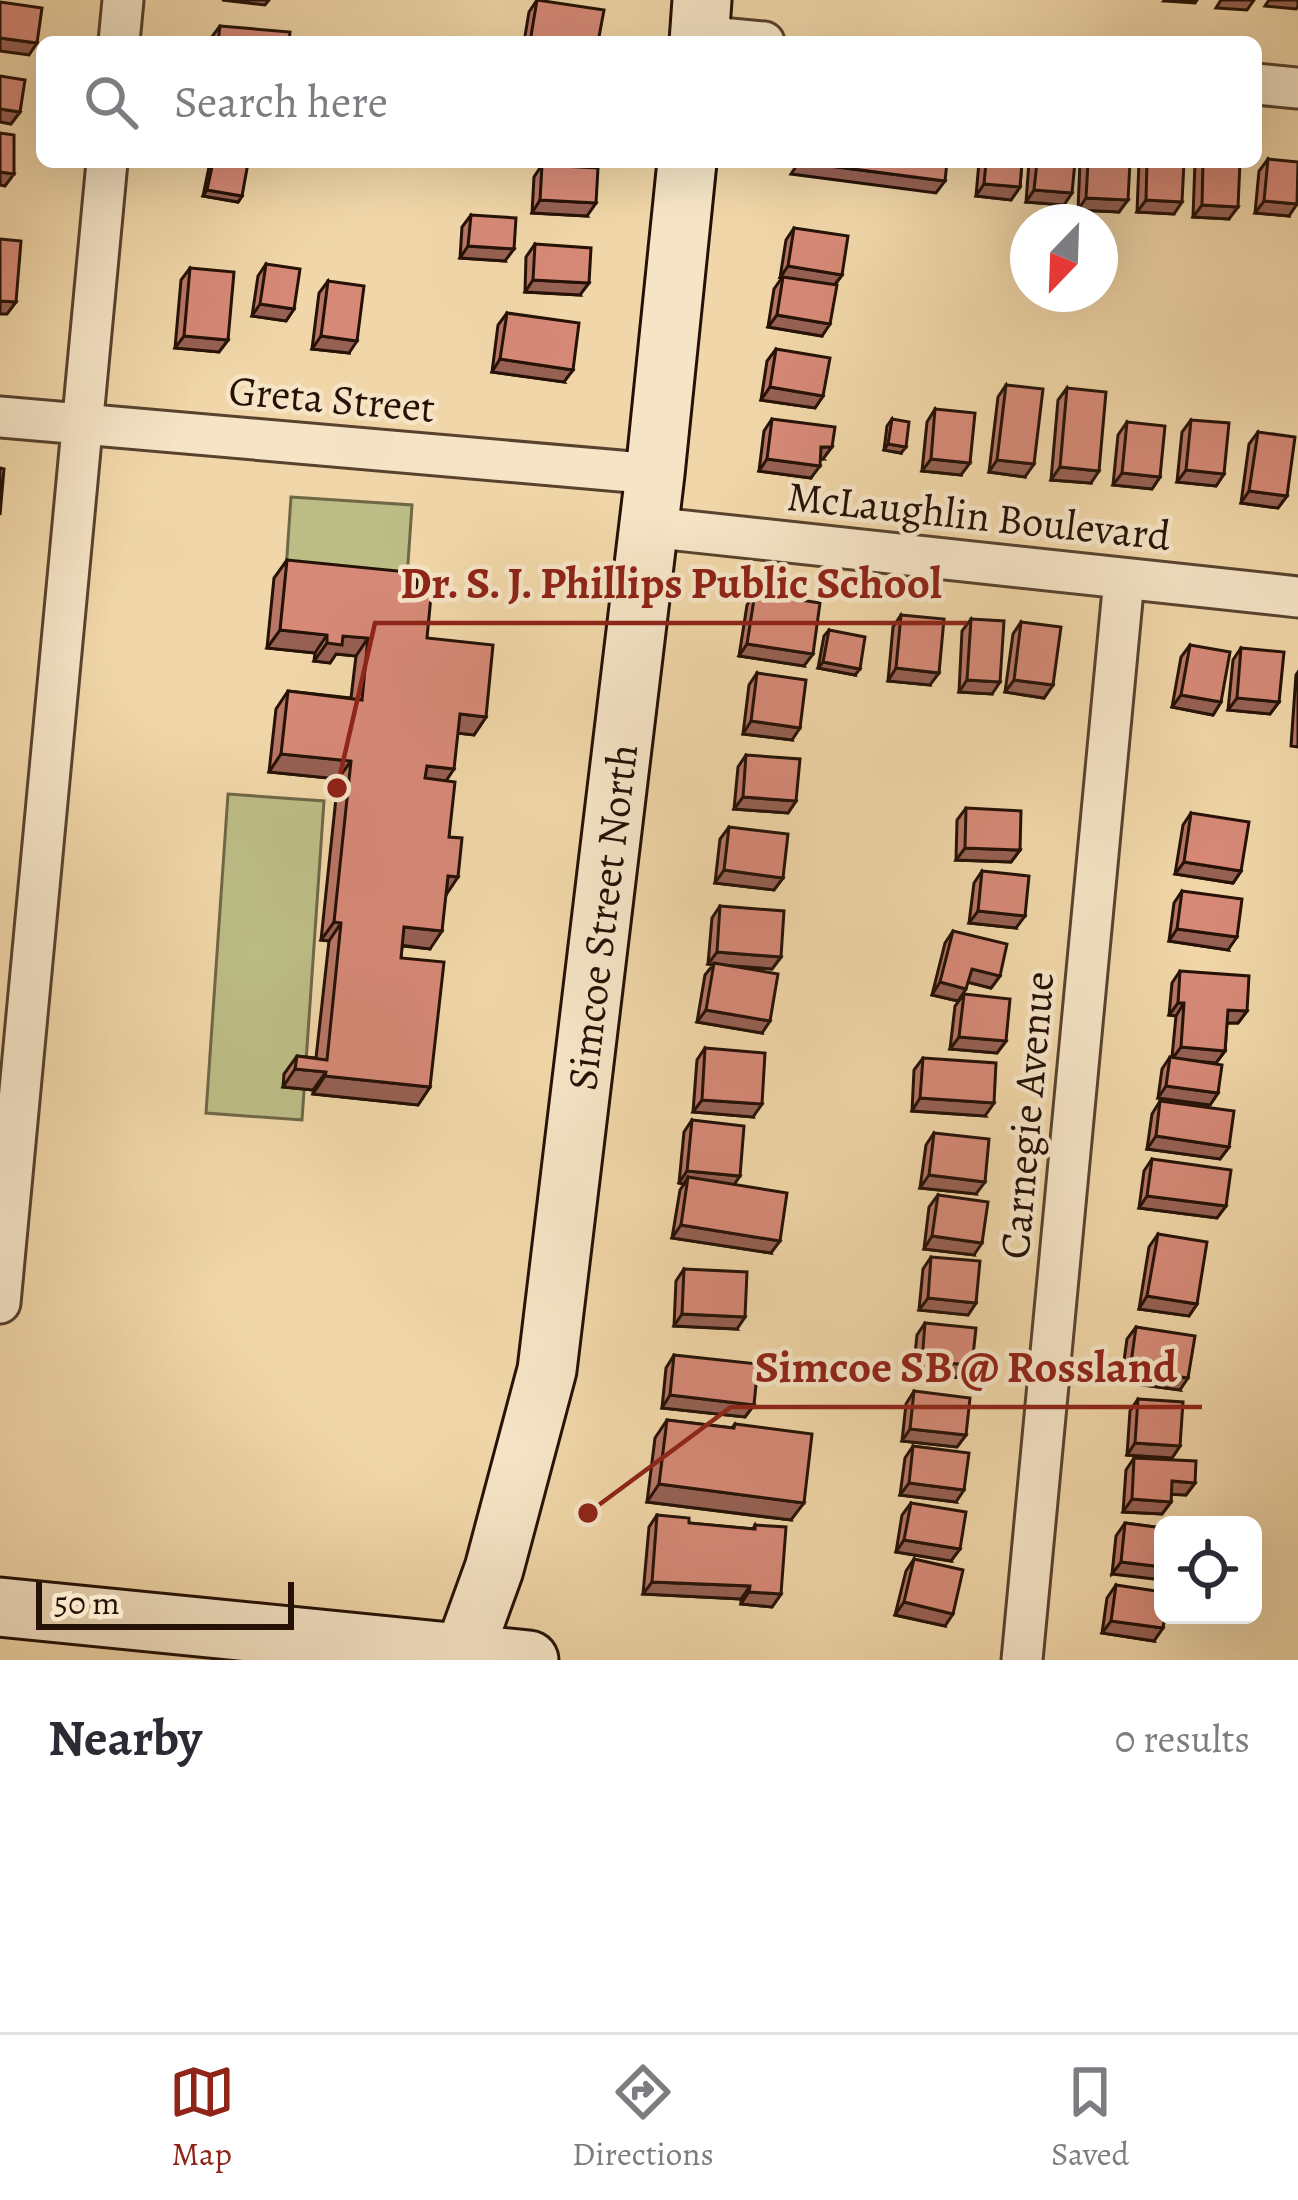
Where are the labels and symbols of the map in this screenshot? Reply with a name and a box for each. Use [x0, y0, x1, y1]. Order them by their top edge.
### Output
north arrow [1010, 204, 1118, 312]
street label: Greta Street [227, 361, 438, 436]
street label: McLaughlin Boulevard [785, 467, 1174, 564]
callout: Dr. S. J. Phillips Public School [375, 542, 967, 623]
text: Dr. S. J. Phillips Public School [400, 552, 942, 614]
street label: Simcoe Street North [553, 741, 651, 1093]
street label: Carnegie Avenue [986, 969, 1067, 1261]
callout: Simcoe SB @ Rossland [731, 1326, 1202, 1407]
text: Simcoe SB @ Rossland [755, 1336, 1178, 1398]
scale bar [36, 1576, 294, 1629]

